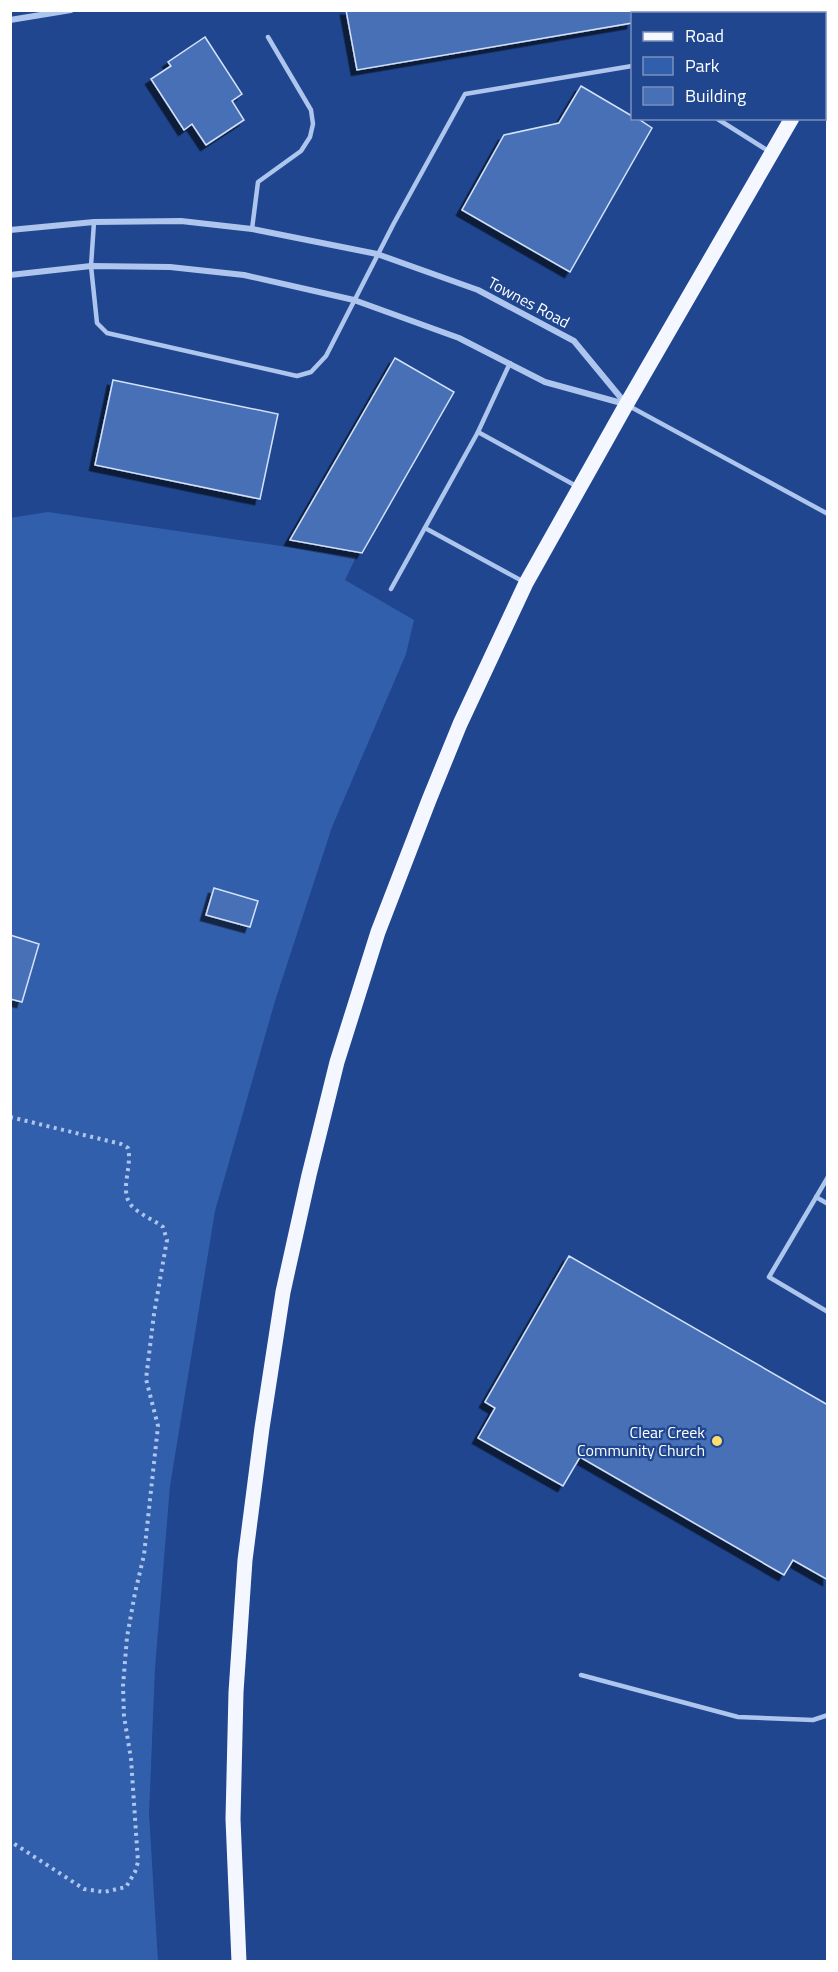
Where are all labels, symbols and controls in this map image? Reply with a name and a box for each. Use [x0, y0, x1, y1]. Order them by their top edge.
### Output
legend [631, 12, 826, 120]
text: Road [685, 22, 724, 49]
text: Park [685, 52, 720, 79]
text: Building [685, 82, 746, 109]
street label: Townes Road [484, 270, 574, 334]
place label: Clear Creek Community Church [577, 1420, 705, 1462]
marker: Clear Creek Community Church [710, 1434, 724, 1448]

